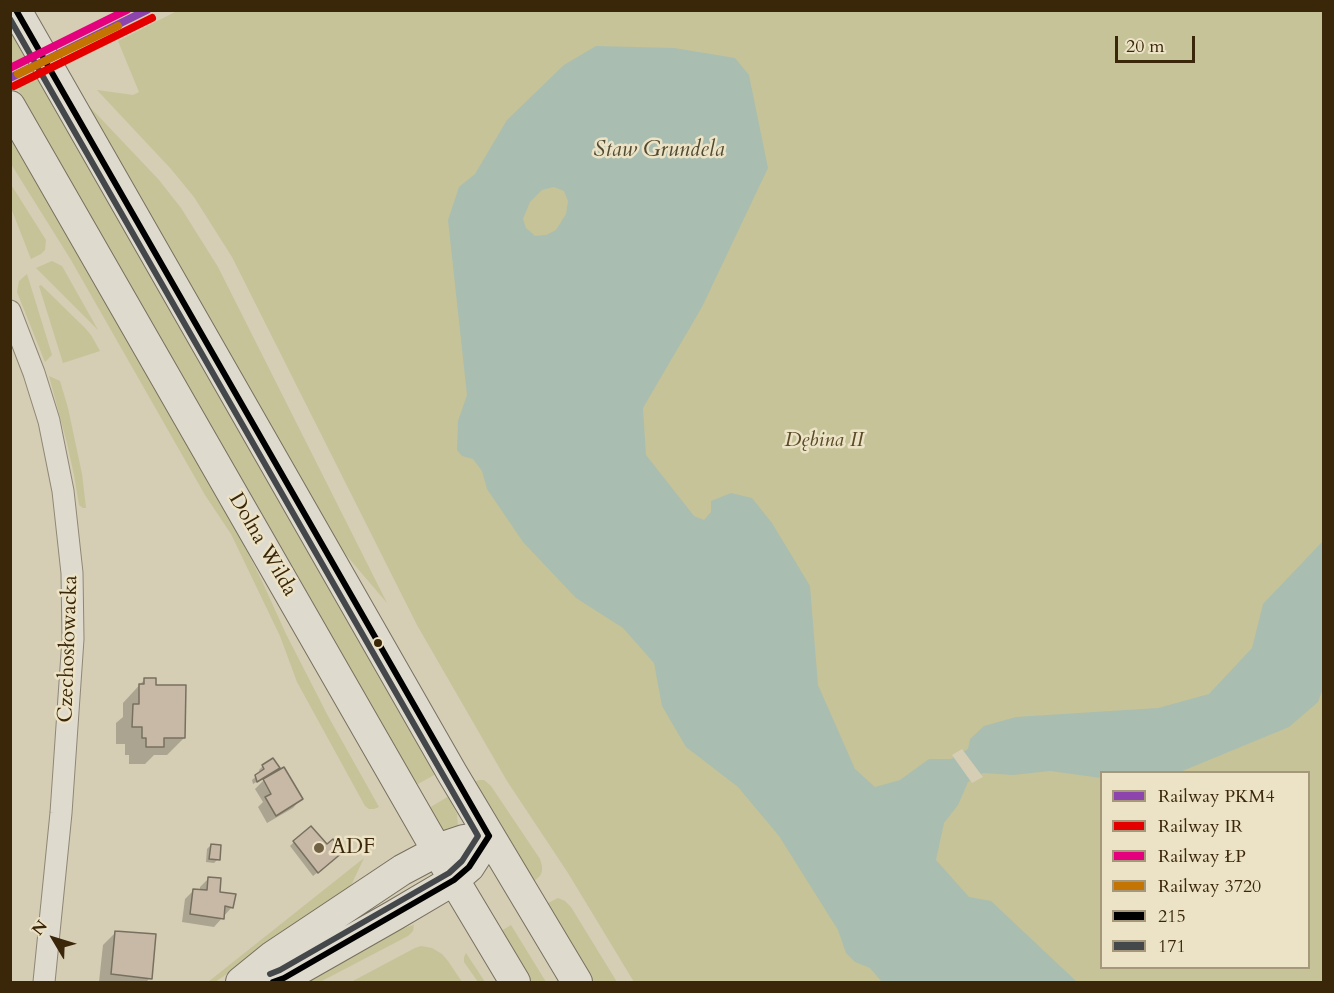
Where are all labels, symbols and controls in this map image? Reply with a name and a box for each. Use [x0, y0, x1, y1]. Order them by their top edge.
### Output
scale bar [1118, 24, 1198, 62]
text: 20 m [1126, 34, 1165, 59]
water label: Staw Grundela [593, 138, 725, 164]
park label: Dębina II [785, 428, 863, 454]
street label: Dolna Wilda [222, 489, 302, 601]
street label: Czechosłowacka [54, 575, 84, 723]
unlabelled marker [372, 637, 384, 649]
legend [1100, 771, 1310, 969]
text: Railway PKM4 [1158, 784, 1275, 809]
text: Railway IR [1158, 814, 1243, 839]
place label: ADF [331, 835, 375, 861]
marker: ADF [312, 841, 326, 855]
text: Railway ŁP [1158, 844, 1246, 869]
text: Railway 3720 [1158, 874, 1261, 899]
text: 215 [1158, 904, 1186, 929]
north arrow [24, 909, 84, 969]
text: N [27, 916, 53, 940]
text: 171 [1158, 934, 1186, 959]

